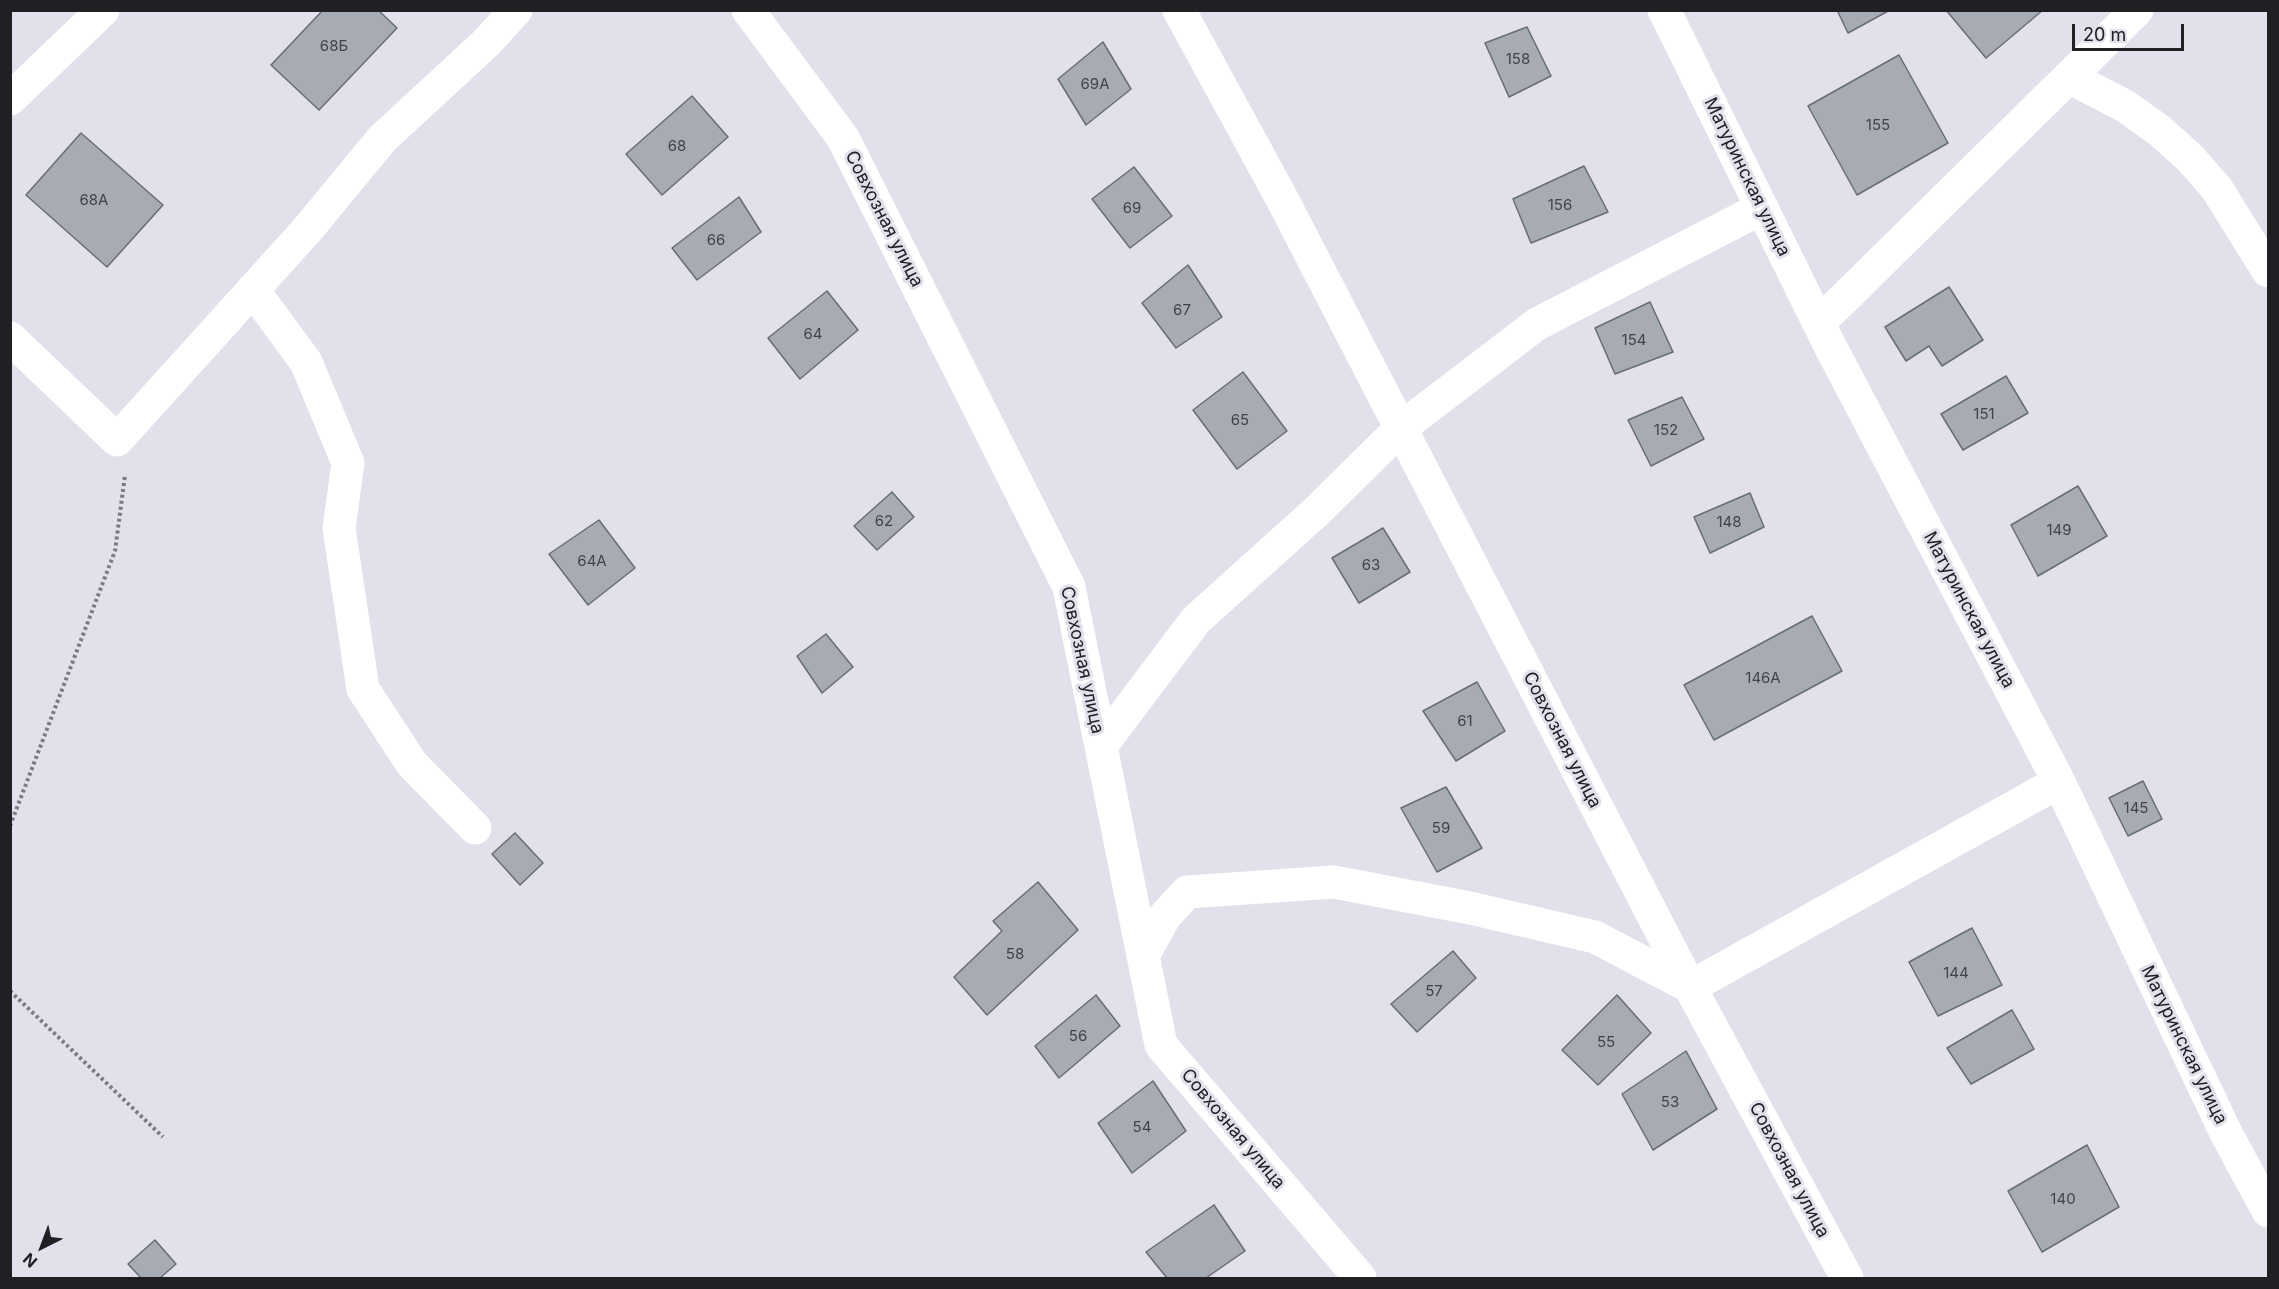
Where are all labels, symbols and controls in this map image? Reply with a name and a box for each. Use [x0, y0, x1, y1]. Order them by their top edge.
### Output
scale bar [2075, 12, 2188, 50]
text: 20 m [2083, 24, 2126, 45]
house number: 68Б [320, 37, 348, 55]
house number: 158 [1506, 50, 1530, 68]
house number: 69А [1081, 75, 1109, 93]
street label: Матуринская улица [1699, 94, 1795, 260]
house number: 155 [1866, 116, 1890, 134]
house number: 68 [668, 137, 686, 155]
street label: Совхозная улица [840, 147, 928, 291]
house number: 68А [80, 191, 108, 209]
house number: 156 [1548, 196, 1572, 214]
house number: 69 [1123, 199, 1141, 217]
house number: 66 [707, 231, 725, 249]
house number: 67 [1173, 301, 1191, 319]
house number: 64 [804, 325, 822, 343]
house number: 154 [1622, 331, 1646, 349]
house number: 151 [1973, 405, 1995, 423]
house number: 65 [1231, 411, 1249, 429]
house number: 152 [1654, 421, 1678, 439]
house number: 62 [875, 512, 893, 530]
house number: 148 [1716, 513, 1742, 531]
house number: 149 [2046, 521, 2072, 539]
street label: Матуринская улица [1919, 528, 2019, 692]
house number: 64А [577, 552, 607, 570]
house number: 63 [1362, 556, 1380, 574]
street label: Совхозная улица [1056, 584, 1108, 736]
street label: Совхозная улица [1518, 668, 1606, 812]
house number: 146А [1745, 669, 1781, 687]
house number: 61 [1457, 712, 1473, 730]
house number: 145 [2124, 799, 2148, 817]
house number: 59 [1432, 819, 1450, 837]
house number: 58 [1006, 945, 1024, 963]
street label: Матуринская улица [2136, 962, 2232, 1128]
house number: 144 [1943, 964, 1969, 982]
house number: 57 [1425, 982, 1443, 1000]
house number: 56 [1069, 1027, 1087, 1045]
house number: 55 [1597, 1033, 1615, 1051]
street label: Совхозная улица [1176, 1065, 1290, 1193]
house number: 53 [1661, 1093, 1679, 1111]
street label: Совхозная улица [1744, 1099, 1834, 1241]
house number: 54 [1133, 1118, 1151, 1136]
house number: 140 [2050, 1190, 2076, 1208]
north arrow [12, 1217, 72, 1277]
text: N [19, 1249, 41, 1272]

